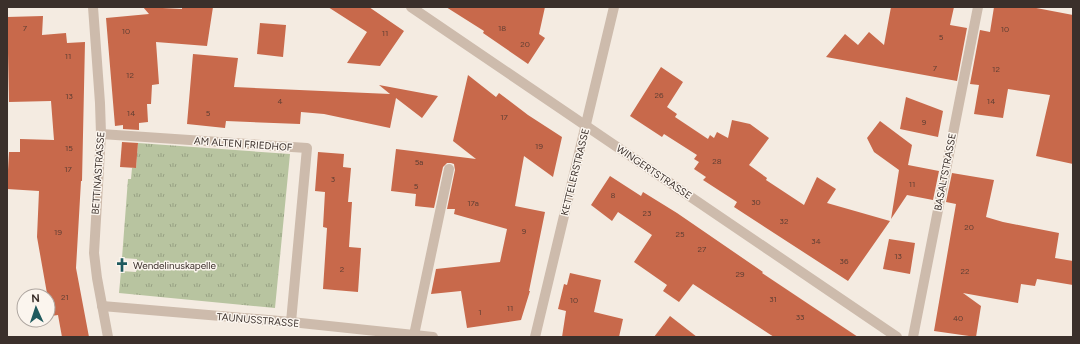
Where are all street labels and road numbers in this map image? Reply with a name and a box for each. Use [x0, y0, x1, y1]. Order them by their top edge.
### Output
street label: KETTELERSTRASSE [558, 127, 592, 217]
street label: BETTINASTRASSE [89, 131, 107, 215]
street label: BASALTSTRASSE [931, 132, 959, 212]
street label: AM ALTEN FRIEDHOF [193, 134, 293, 154]
street label: WINGERTSTRASSE [614, 142, 694, 202]
street label: TAUNUSSTRASSE [216, 310, 300, 330]

